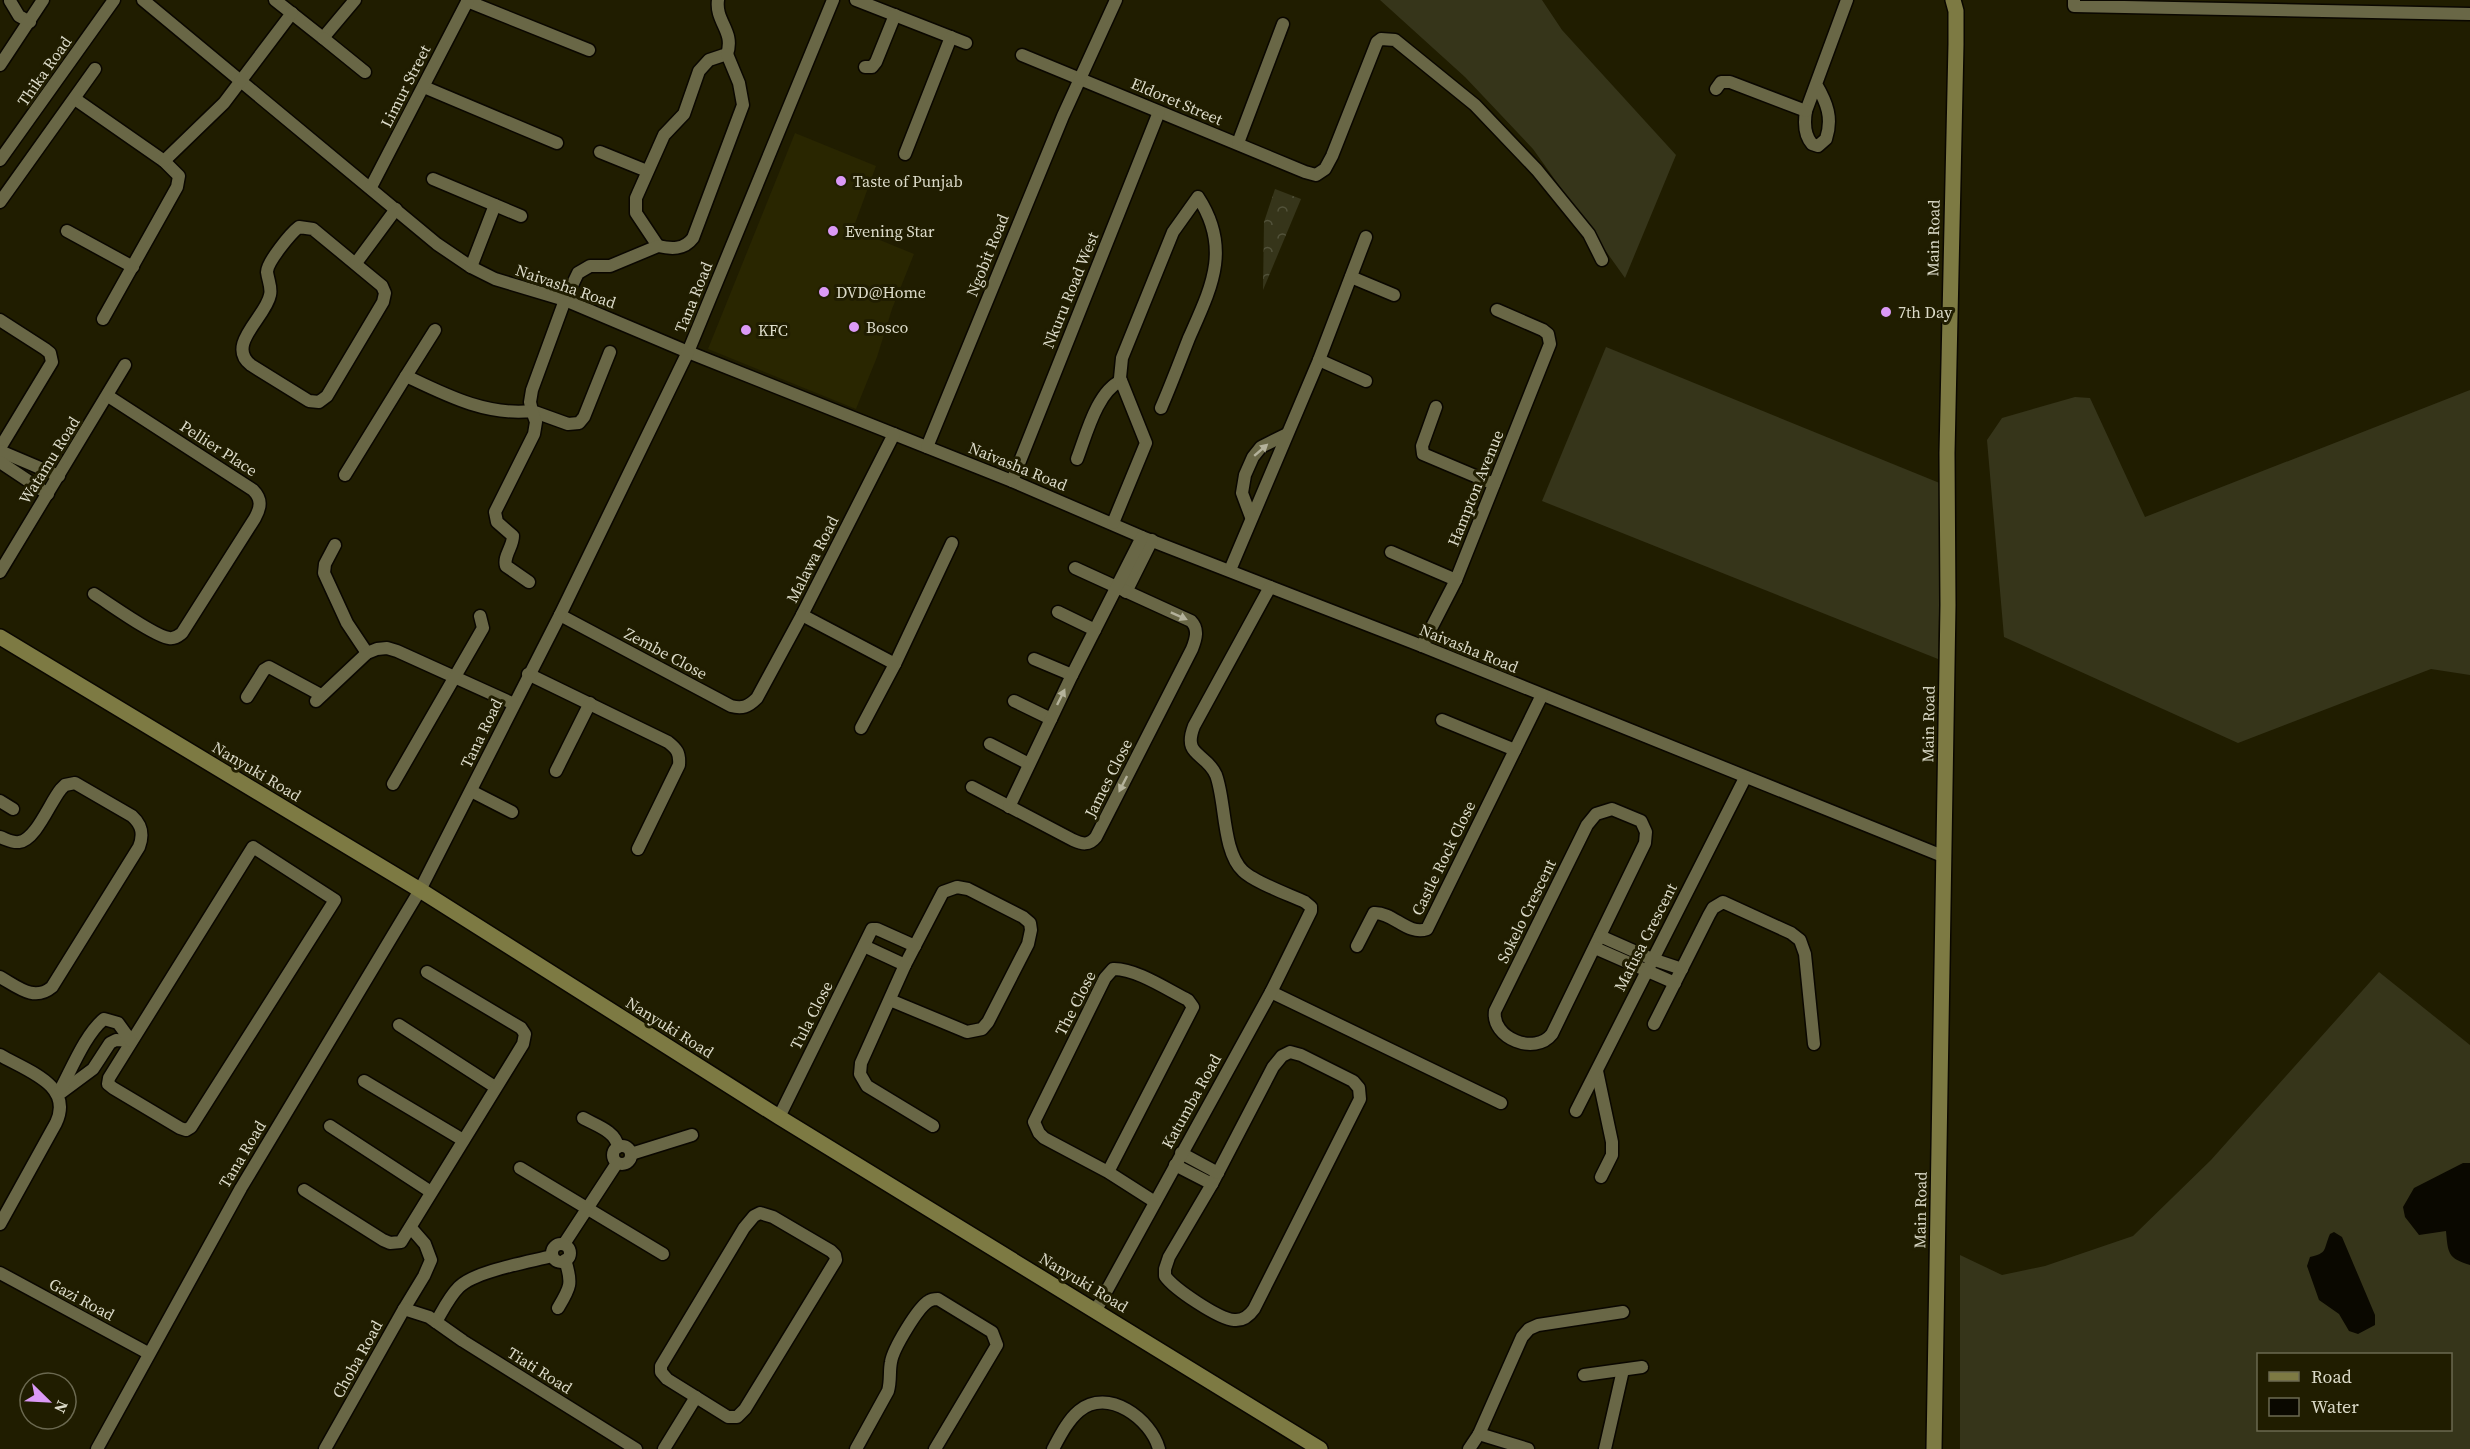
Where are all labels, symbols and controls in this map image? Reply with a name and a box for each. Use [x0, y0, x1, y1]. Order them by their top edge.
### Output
street label: Thika Road [12, 32, 76, 110]
street label: Limur Street [375, 40, 436, 131]
street label: Eldoret Street [1128, 72, 1227, 130]
place label: Taste of Punjab [853, 170, 963, 192]
marker: Taste of Punjab [834, 174, 848, 188]
street label: Main Road [1921, 199, 1945, 277]
street label: Ngobit Road [960, 210, 1014, 300]
place label: Evening Star [845, 220, 935, 242]
marker: Evening Star [826, 224, 840, 238]
street label: Nkuru Road West [1037, 228, 1104, 351]
street label: Tana Road [669, 258, 717, 336]
street label: Naivasha Road [513, 259, 619, 313]
place label: DVD@Home [836, 281, 926, 303]
marker: DVD@Home [817, 285, 831, 299]
place label: 7th Day [1898, 301, 1953, 323]
marker: 7th Day [1879, 305, 1893, 319]
place label: Bosco [866, 316, 909, 338]
place label: KFC [758, 319, 788, 341]
marker: Bosco [847, 320, 861, 334]
marker: KFC [739, 323, 753, 337]
street label: Watamu Road [13, 412, 85, 508]
street label: Pellier Place [176, 415, 262, 481]
street label: Hampton Avenue [1442, 427, 1508, 549]
street label: Naivasha Road [965, 436, 1071, 496]
one-way arrow [1253, 443, 1269, 456]
street label: Malawa Road [781, 512, 843, 606]
one-way arrow [1171, 611, 1188, 620]
street label: Naivasha Road [1416, 618, 1522, 678]
street label: Zembe Close [621, 622, 711, 684]
street label: Main Road [1916, 685, 1940, 763]
one-way arrow [1057, 689, 1066, 706]
street label: Tana Road [455, 695, 507, 771]
street label: James Close [1078, 735, 1137, 822]
street label: Nanyuki Road [209, 736, 305, 806]
one-way arrow [1118, 776, 1128, 793]
street label: Castle Rock Close [1406, 797, 1480, 919]
street label: Sokelo Crescent [1491, 855, 1561, 967]
street label: Mafusa Crescent [1608, 879, 1682, 995]
street label: The Close [1049, 967, 1101, 1039]
street label: Tula Close [784, 977, 838, 1053]
street label: Nanyuki Road [622, 991, 718, 1063]
street label: Katumba Road [1156, 1050, 1226, 1152]
street label: Tana Road [213, 1116, 271, 1192]
street label: Main Road [1908, 1171, 1932, 1249]
street label: Nanyuki Road [1036, 1247, 1132, 1317]
street label: Gazi Road [45, 1273, 119, 1325]
street label: Choba Road [327, 1316, 387, 1402]
street label: Tiati Road [503, 1341, 577, 1399]
legend [2257, 1353, 2452, 1431]
text: Road [2311, 1364, 2352, 1389]
north arrow [18, 1371, 78, 1431]
text: Water [2311, 1394, 2359, 1419]
text: N [49, 1397, 74, 1417]

